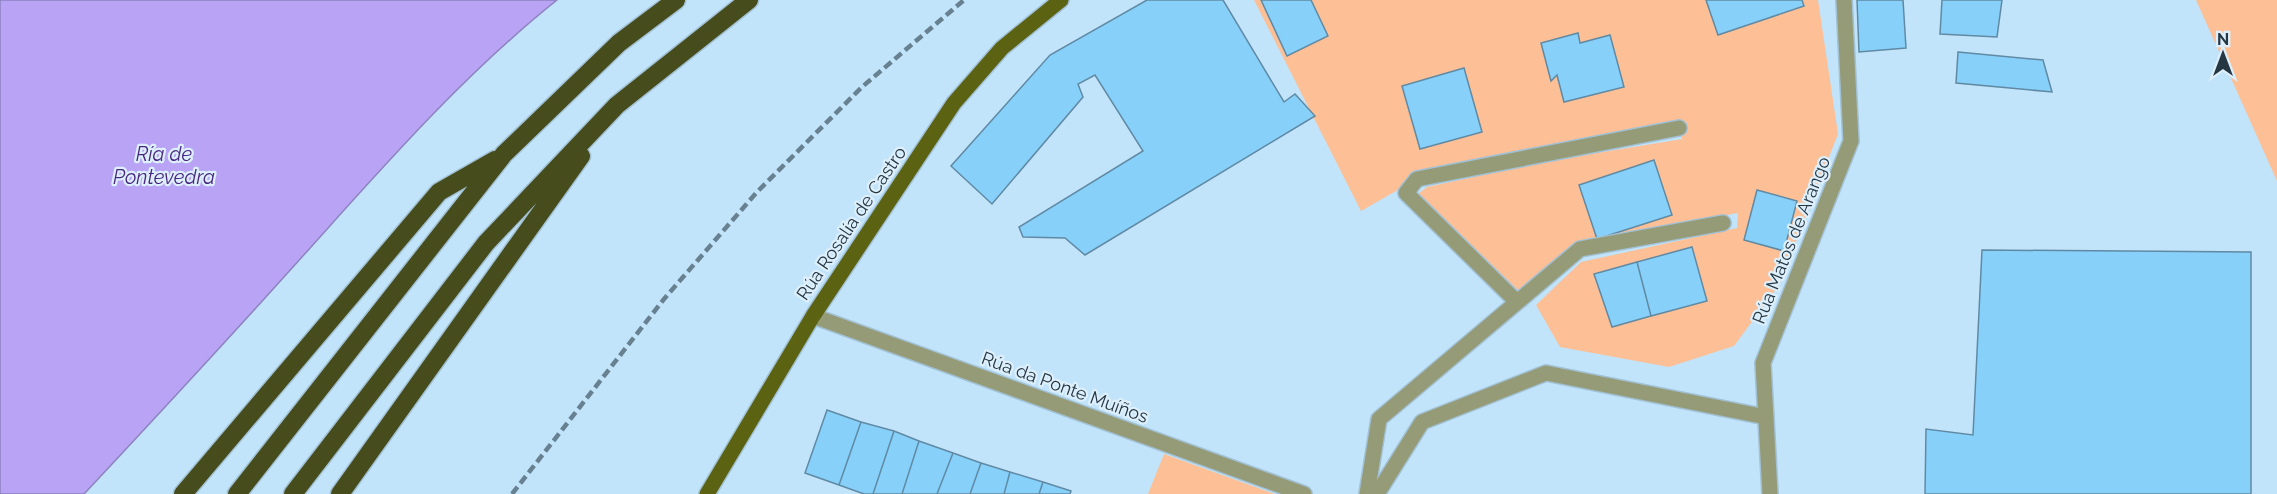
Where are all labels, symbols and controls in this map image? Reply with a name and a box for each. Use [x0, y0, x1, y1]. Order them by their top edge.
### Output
north arrow [2193, 24, 2253, 84]
text: N [2217, 30, 2229, 49]
water label: Ría de Pontevedra [113, 142, 215, 189]
street label: Rúa Rosalía de Castro [792, 142, 910, 304]
street label: Rúa Matos de Arango [1748, 153, 1834, 327]
street label: Rúa da Ponte Muíños [979, 347, 1151, 427]

